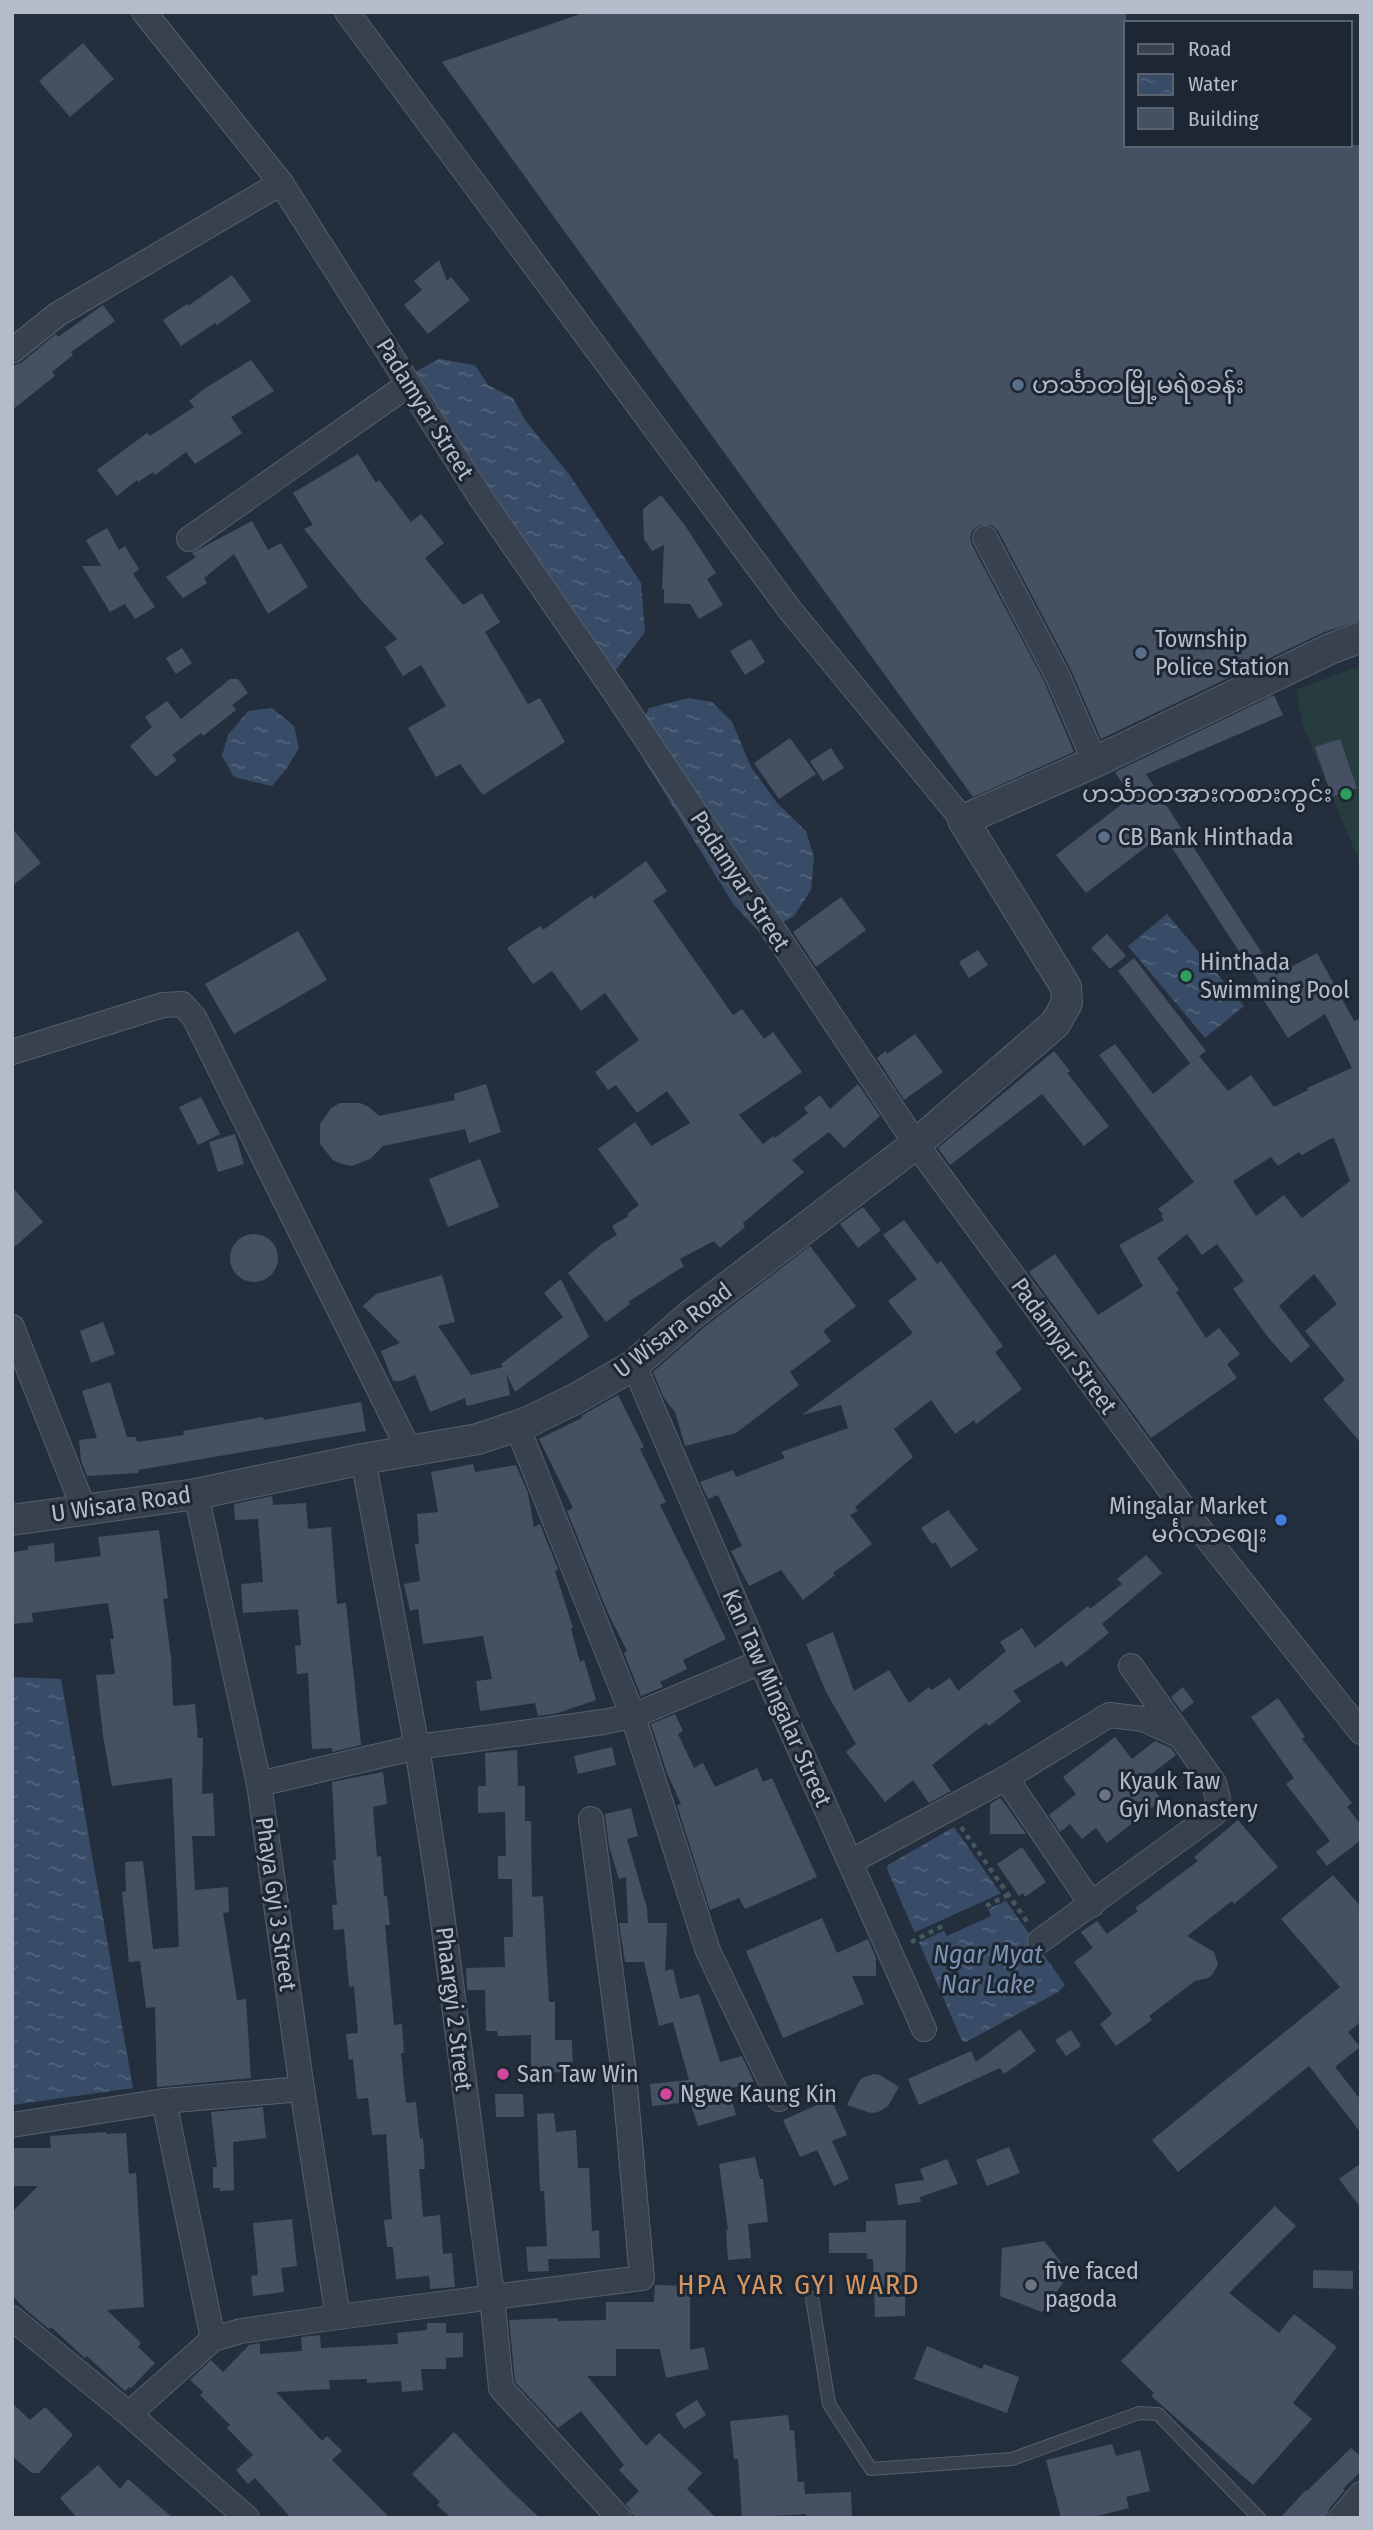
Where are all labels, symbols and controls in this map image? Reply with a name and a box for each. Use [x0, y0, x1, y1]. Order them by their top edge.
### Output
legend [1124, 21, 1352, 147]
text: Road [1188, 36, 1232, 62]
text: Water [1188, 71, 1238, 97]
text: Building [1188, 106, 1259, 132]
street label: Padamyar Street [370, 333, 480, 485]
place label: ဟင်္သာတမြို့မရဲစခန်း [1032, 369, 1244, 404]
marker: ဟင်္သာတမြို့မရဲစခန်း [1010, 377, 1026, 393]
place label: Township Police Station [1155, 625, 1290, 681]
marker: Township Police Station [1133, 645, 1149, 661]
place label: ဟင်္သာတအားကစားကွင်း [1082, 778, 1332, 812]
marker: ဟင်္သာတအားကစားကွင်း [1338, 786, 1354, 802]
street label: Padamyar Street [684, 806, 796, 956]
place label: CB Bank Hinthada [1118, 823, 1293, 851]
marker: CB Bank Hinthada [1096, 829, 1112, 845]
place label: Hinthada Swimming Pool [1200, 948, 1350, 1004]
marker: Hinthada Swimming Pool [1178, 968, 1194, 984]
street label: Padamyar Street [1005, 1273, 1123, 1420]
street label: U Wisara Road [609, 1277, 737, 1383]
street label: U Wisara Road [50, 1480, 192, 1528]
place label: Mingalar Market မင်္ဂလာစျေး [1109, 1492, 1267, 1553]
marker: Mingalar Market မင်္ဂလာစျေး [1273, 1512, 1289, 1528]
street label: Kan Taw Mingalar Street [716, 1585, 838, 1811]
place label: Kyauk Taw Gyi Monastery [1119, 1767, 1258, 1823]
marker: Kyauk Taw Gyi Monastery [1097, 1787, 1113, 1803]
street label: Phaya Gyi 3 Street [250, 1815, 302, 1993]
street label: Phaargyi 2 Street [430, 1925, 478, 2093]
water label: Ngar Myat Nar Lake [933, 1939, 1043, 2000]
place label: San Taw Win [517, 2060, 639, 2088]
marker: San Taw Win [495, 2066, 511, 2082]
place label: Ngwe Kaung Kin [680, 2080, 837, 2108]
marker: Ngwe Kaung Kin [658, 2086, 674, 2102]
place label: five faced pagoda [1045, 2257, 1139, 2313]
district label: HPA YAR GYI WARD [678, 2268, 920, 2301]
marker: five faced pagoda [1023, 2277, 1039, 2293]

